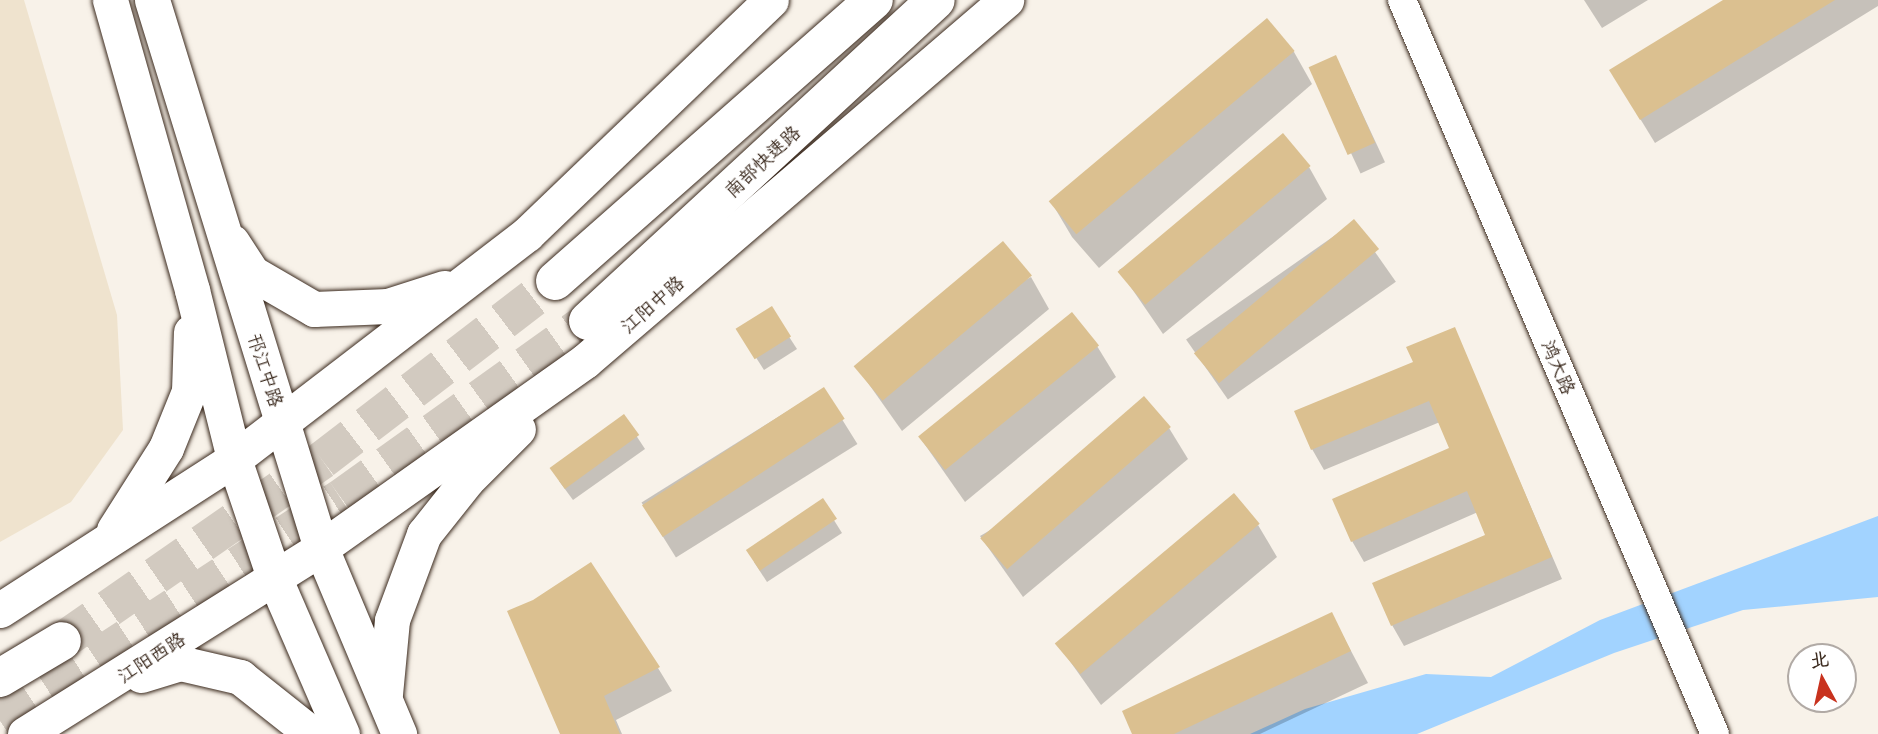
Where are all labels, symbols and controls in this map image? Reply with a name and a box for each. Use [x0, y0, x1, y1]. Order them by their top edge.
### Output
street label: 南部快速路 [719, 120, 805, 202]
street label: 江阳中路 [616, 270, 688, 338]
street label: 邗江中路 [243, 330, 289, 410]
street label: 鸿大路 [1537, 336, 1581, 398]
street label: 江阳西路 [113, 627, 189, 687]
north arrow [1787, 643, 1857, 713]
text: 北 [1808, 645, 1830, 672]

